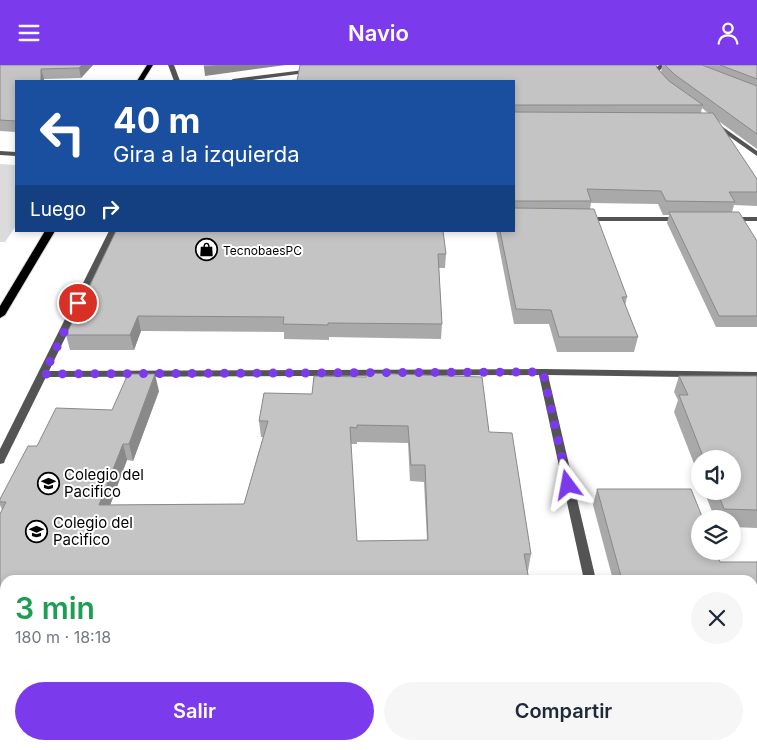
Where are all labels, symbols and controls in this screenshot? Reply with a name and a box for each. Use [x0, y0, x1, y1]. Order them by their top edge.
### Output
icon: menu [15, 19, 43, 47]
icon: person [714, 19, 742, 47]
text: Navio [348, 20, 409, 46]
text: 40 m [113, 99, 201, 141]
icon: left [30, 100, 95, 165]
text: Gira a la izquierda [113, 141, 300, 167]
icon: right [96, 195, 124, 223]
text: Luego [30, 198, 86, 221]
shop icon: TecnobaesPC [195, 238, 219, 262]
place label: TecnobaesPC [223, 243, 302, 258]
pin [57, 282, 99, 324]
icon: arrive [64, 289, 92, 317]
map controls [691, 450, 741, 560]
button: sound [691, 450, 741, 500]
position arrow [541, 458, 593, 510]
place label: Colegio del Pacifico [64, 465, 144, 501]
school or university icon: Colegio del Pacifico [36, 471, 60, 495]
button: layers [691, 510, 741, 560]
place label: Colegio del Pacìfico [53, 513, 133, 549]
school or university icon: Colegio del Pacìfico [25, 519, 49, 543]
text: 3 min [15, 590, 95, 626]
button: close [691, 592, 743, 644]
text: 180 m · 18:18 [15, 627, 111, 647]
button: Salir [15, 682, 374, 740]
button: Compartir [384, 682, 743, 740]

